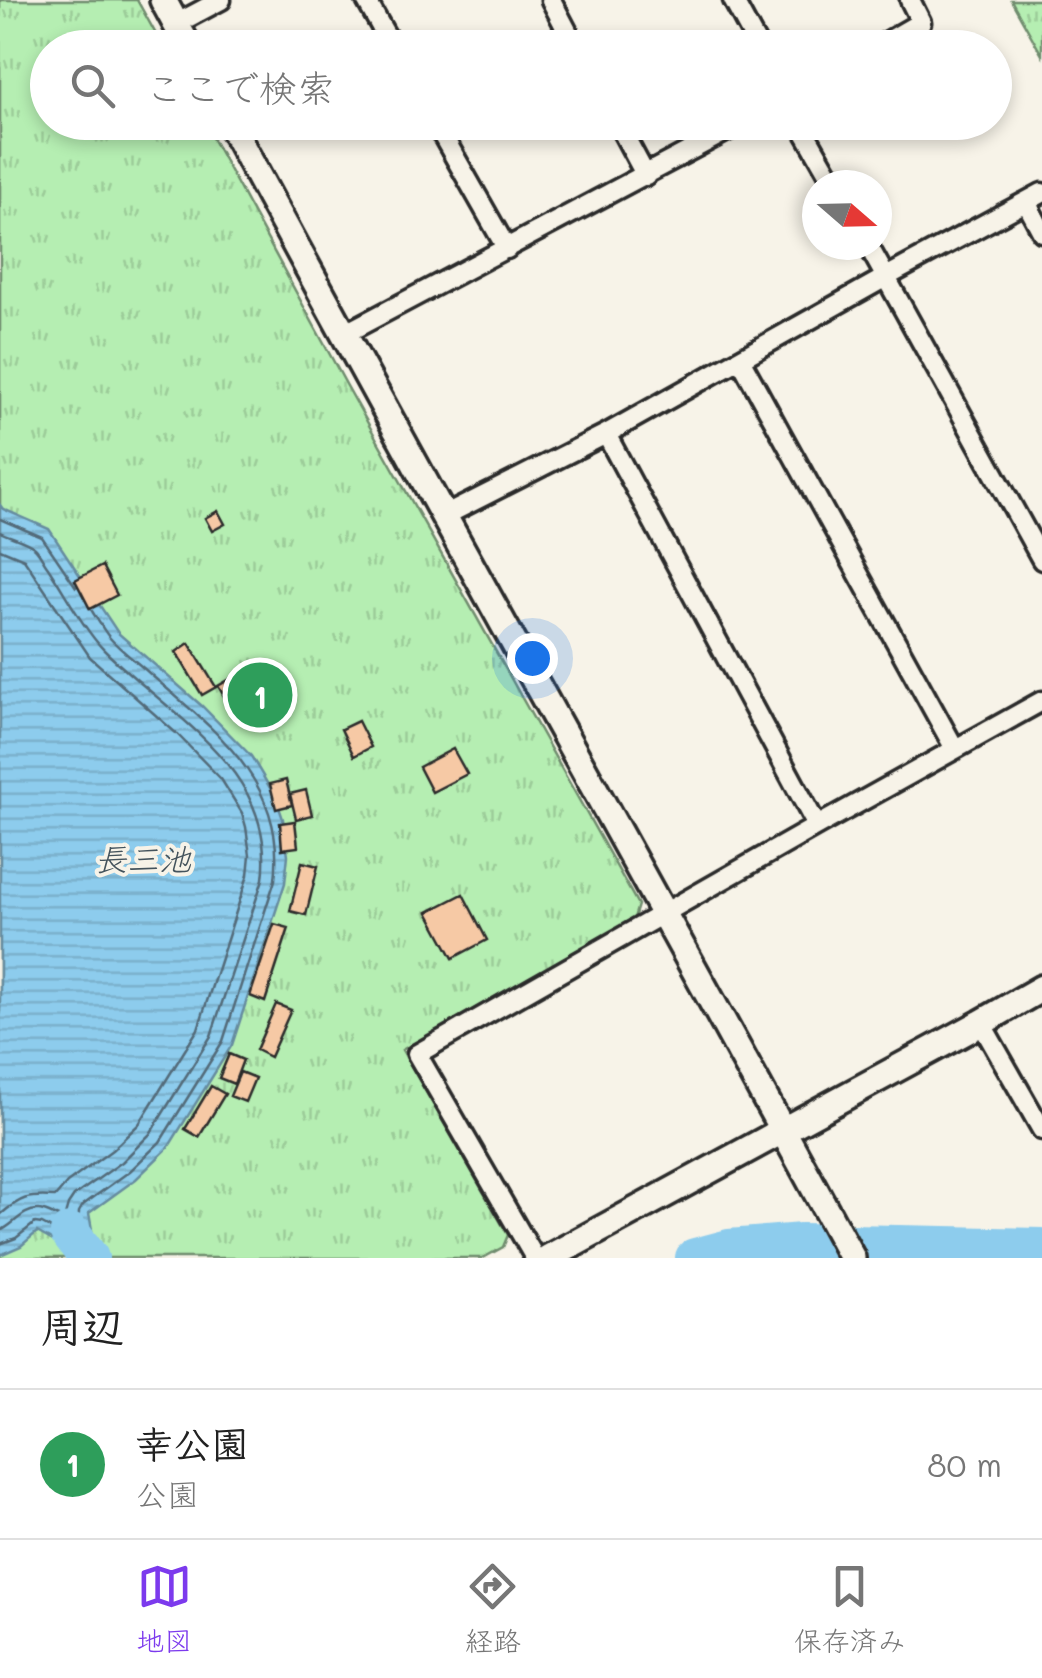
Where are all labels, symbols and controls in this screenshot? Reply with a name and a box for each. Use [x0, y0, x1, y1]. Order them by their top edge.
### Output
search box [30, 30, 1012, 140]
icon: search [65, 58, 120, 113]
text: ここで検索 [145, 62, 335, 112]
north arrow [802, 170, 892, 260]
your location [507, 633, 558, 684]
pin: 1 [228, 658, 292, 732]
water label: 長三池 [95, 837, 192, 879]
text: 周辺 [40, 1298, 124, 1353]
text: 幸公園 [135, 1418, 249, 1468]
text: 1 [65, 1443, 80, 1485]
text: 80 m [927, 1443, 1002, 1485]
text: 公園 [135, 1472, 199, 1514]
tab: 地図 [136, 1559, 192, 1659]
tab: 経路 [465, 1559, 521, 1659]
tab: 保存済み [794, 1559, 906, 1659]

